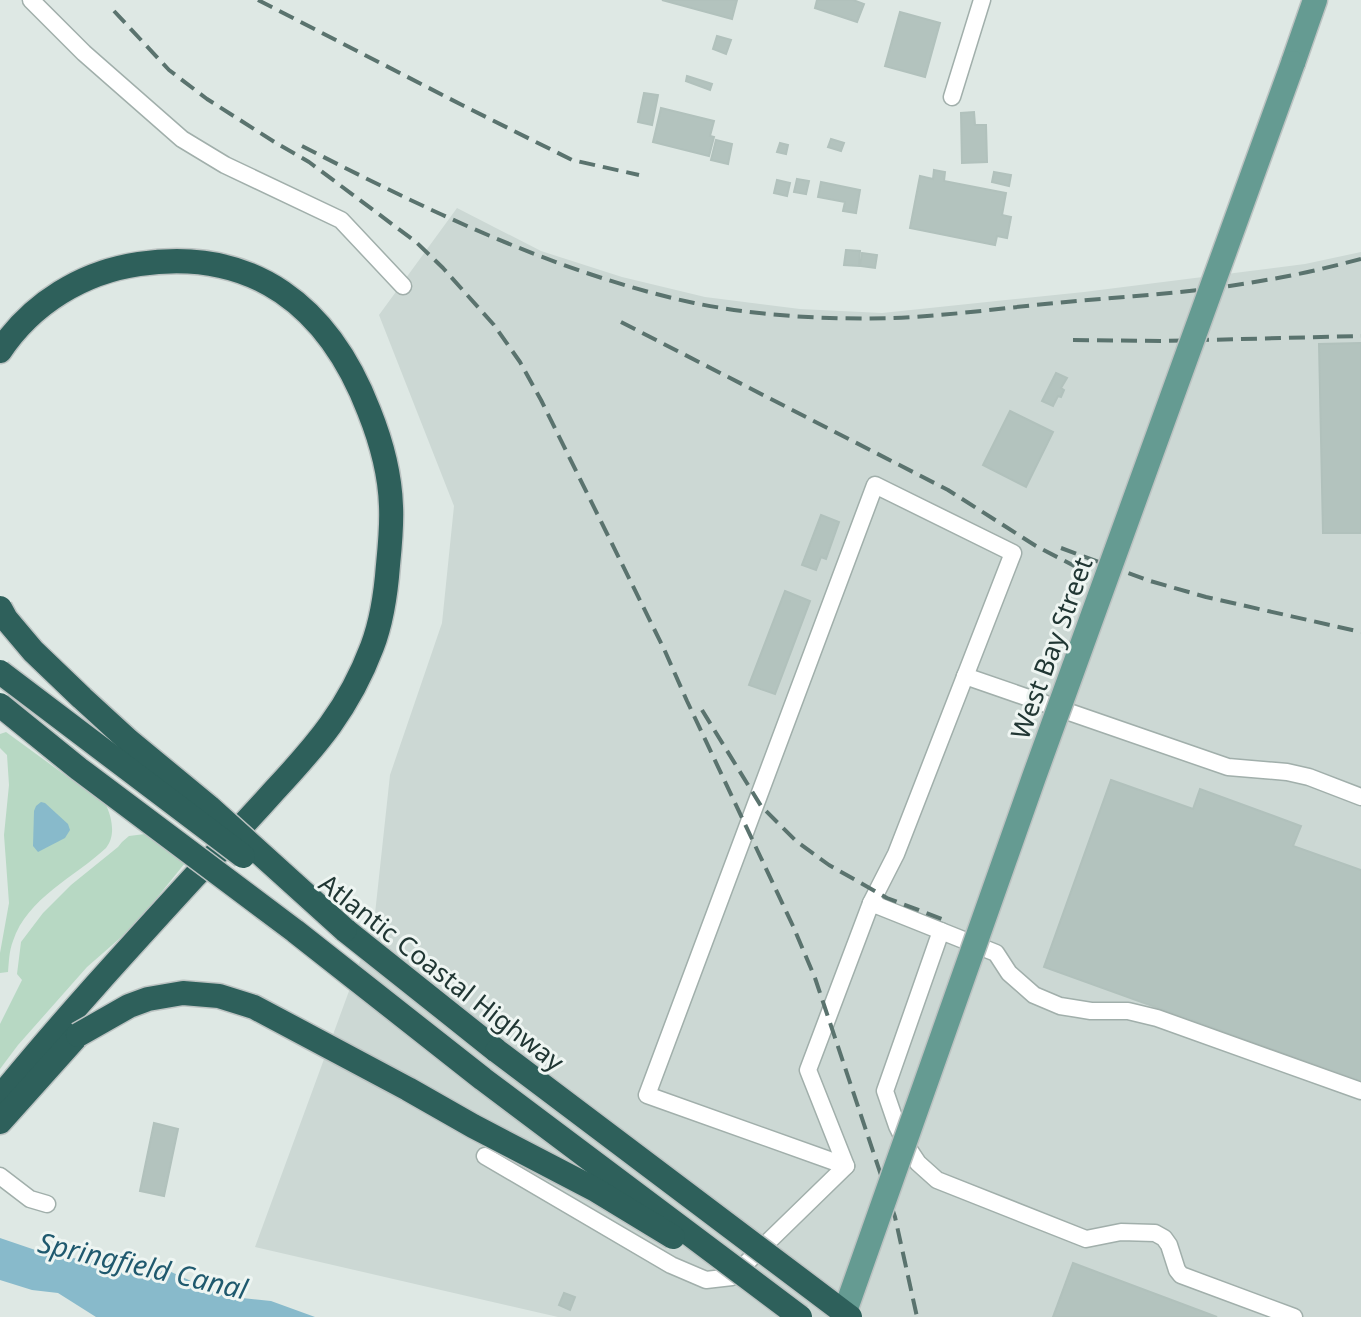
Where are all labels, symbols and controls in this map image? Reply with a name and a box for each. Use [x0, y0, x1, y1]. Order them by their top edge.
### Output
street label: West Bay Street [1001, 552, 1101, 744]
street label: Atlantic Coastal Highway [312, 865, 573, 1079]
water label: Springfield Canal [35, 1222, 252, 1308]

